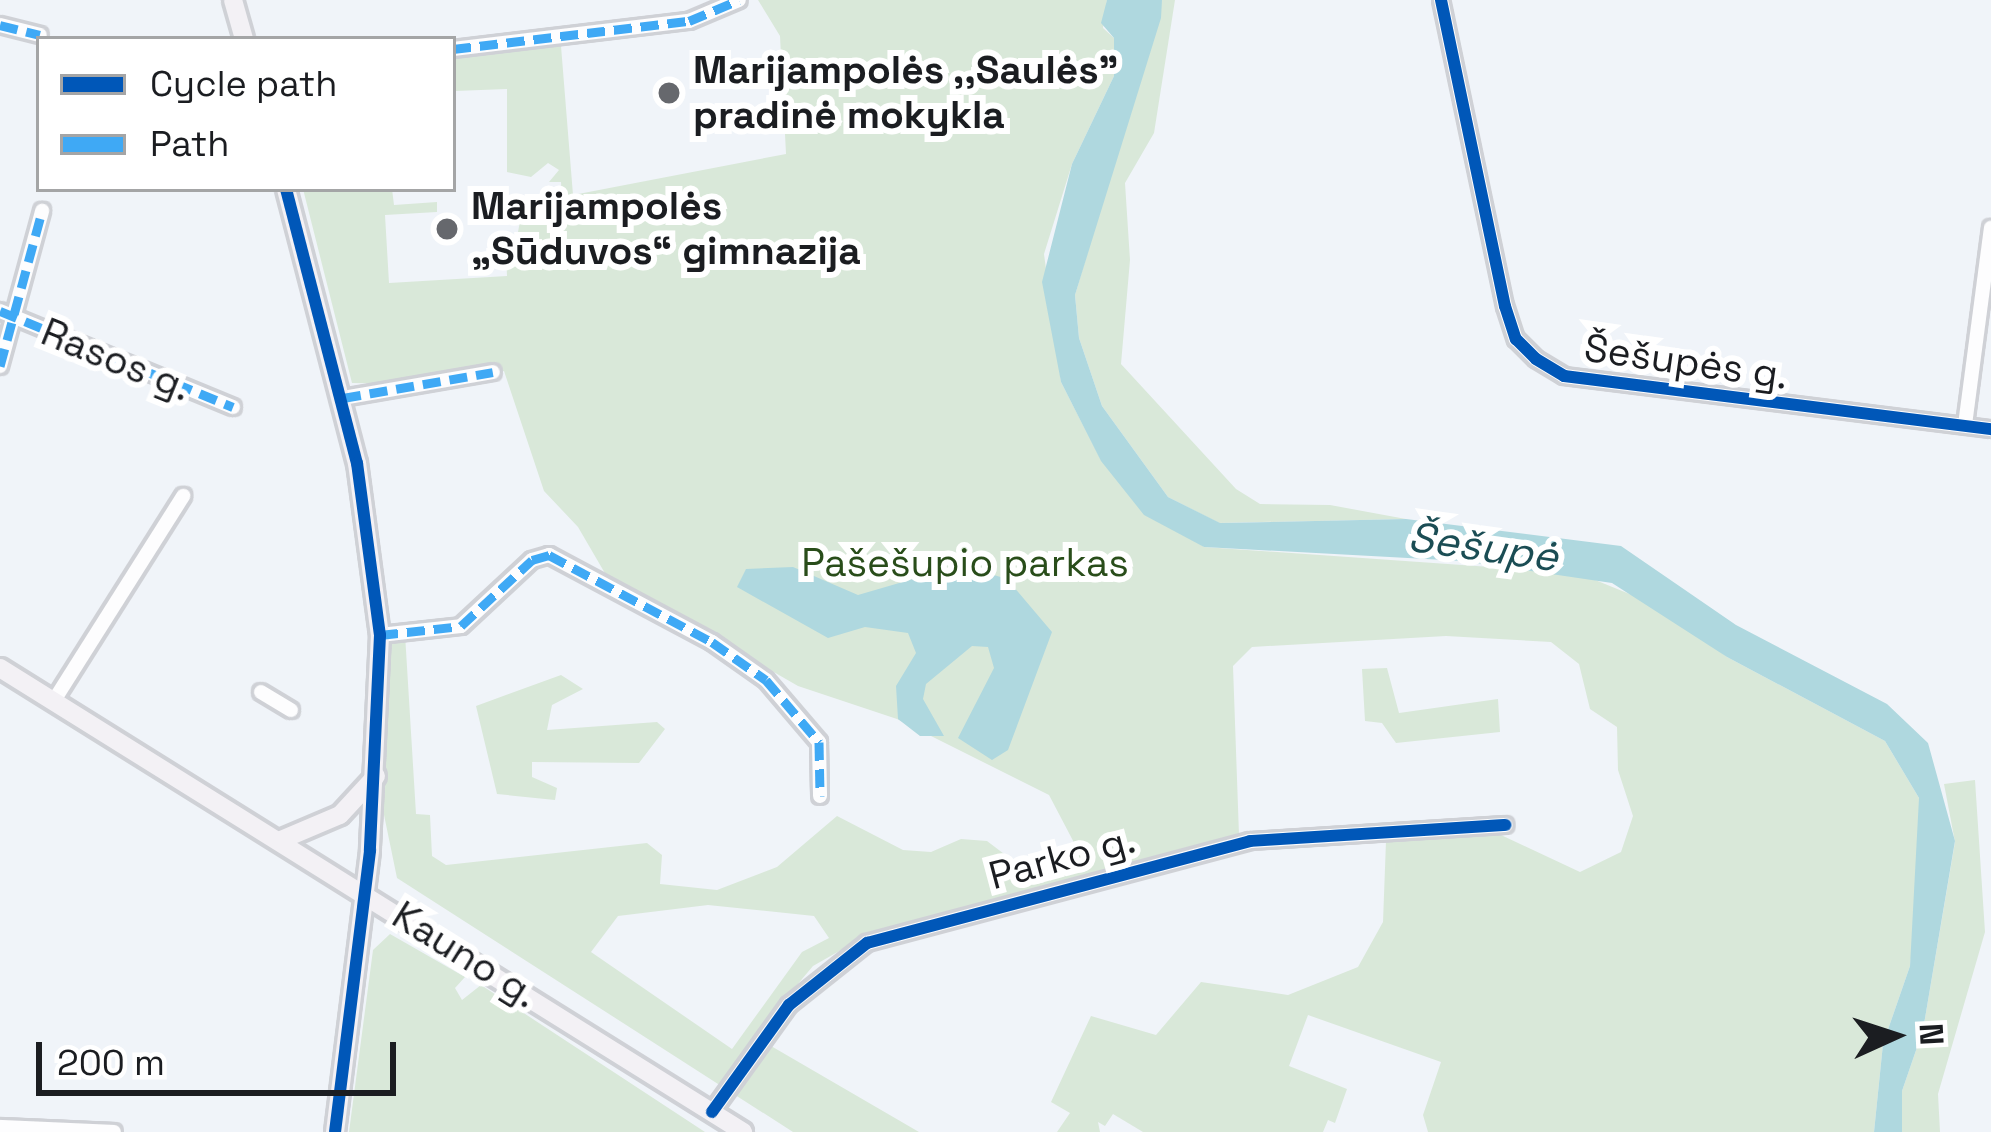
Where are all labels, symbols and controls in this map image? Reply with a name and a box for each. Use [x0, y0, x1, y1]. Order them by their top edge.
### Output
legend [36, 36, 456, 192]
place label: Marijampolės ,,Saulės" pradinė mokykla [693, 48, 1119, 139]
text: Cycle path [150, 61, 337, 107]
marker: Marijampolės ,,Saulės" pradinė mokykla [656, 80, 682, 106]
text: Path [150, 121, 229, 167]
place label: Marijampolės „Sūduvos“ gimnazija [471, 184, 861, 275]
marker: Marijampolės „Sūduvos“ gimnazija [434, 216, 460, 242]
street label: Rasos g. [34, 309, 198, 411]
street label: Šešupės g. [1581, 325, 1791, 399]
water label: Šešupė [1405, 512, 1561, 582]
park label: Pašešupio parkas [801, 540, 1129, 586]
street label: Parko g. [984, 816, 1140, 900]
street label: Kauno g. [384, 892, 546, 1018]
north arrow [1835, 976, 1955, 1096]
scale bar [42, 1018, 402, 1092]
text: N [1909, 1022, 1953, 1046]
text: 200 m [57, 1040, 165, 1086]

